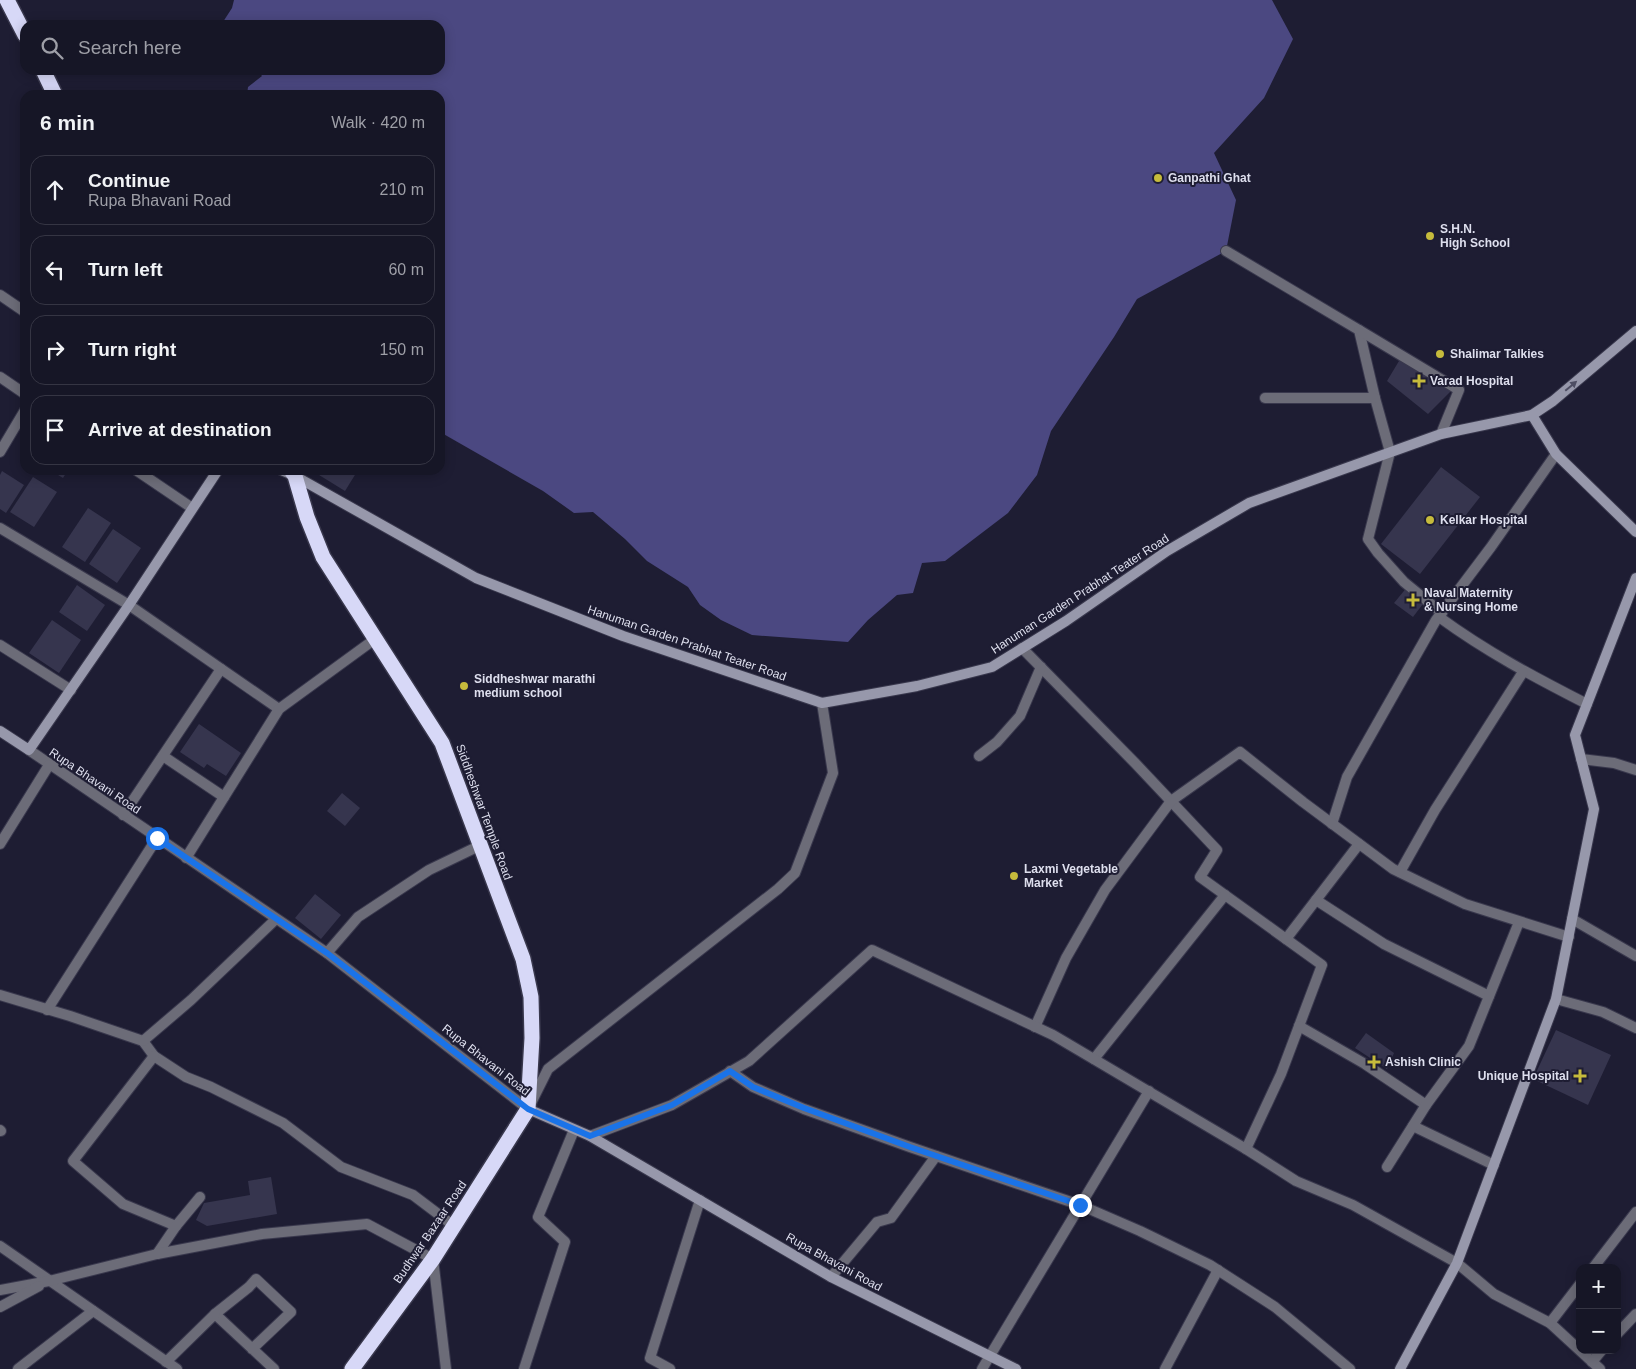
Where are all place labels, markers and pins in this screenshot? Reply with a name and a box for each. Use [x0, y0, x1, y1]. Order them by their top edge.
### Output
place label: Ganpathi Ghat [1168, 171, 1251, 185]
marker: Ganpathi Ghat [1152, 172, 1164, 184]
place label: S.H.N. High School [1440, 222, 1510, 250]
marker: S.H.N. High School [1424, 230, 1436, 242]
place label: Shalimar Talkies [1450, 347, 1544, 361]
marker: Shalimar Talkies [1434, 348, 1446, 360]
marker: Varad Hospital [1412, 374, 1426, 388]
place label: Varad Hospital [1430, 374, 1513, 388]
place label: Kelkar Hospital [1440, 513, 1527, 527]
marker: Kelkar Hospital [1424, 514, 1436, 526]
place label: Naval Maternity & Nursing Home [1424, 586, 1518, 614]
marker: Naval Maternity & Nursing Home [1406, 593, 1420, 607]
place label: Siddheshwar marathi medium school [474, 672, 595, 700]
marker: Siddheshwar marathi medium school [458, 680, 470, 692]
place label: Laxmi Vegetable Market [1024, 862, 1118, 890]
marker: Laxmi Vegetable Market [1008, 870, 1020, 882]
marker: Ashish Clinic [1367, 1055, 1381, 1069]
place label: Ashish Clinic [1385, 1055, 1461, 1069]
place label: Unique Hospital [1478, 1069, 1569, 1083]
marker: Unique Hospital [1573, 1069, 1587, 1083]

